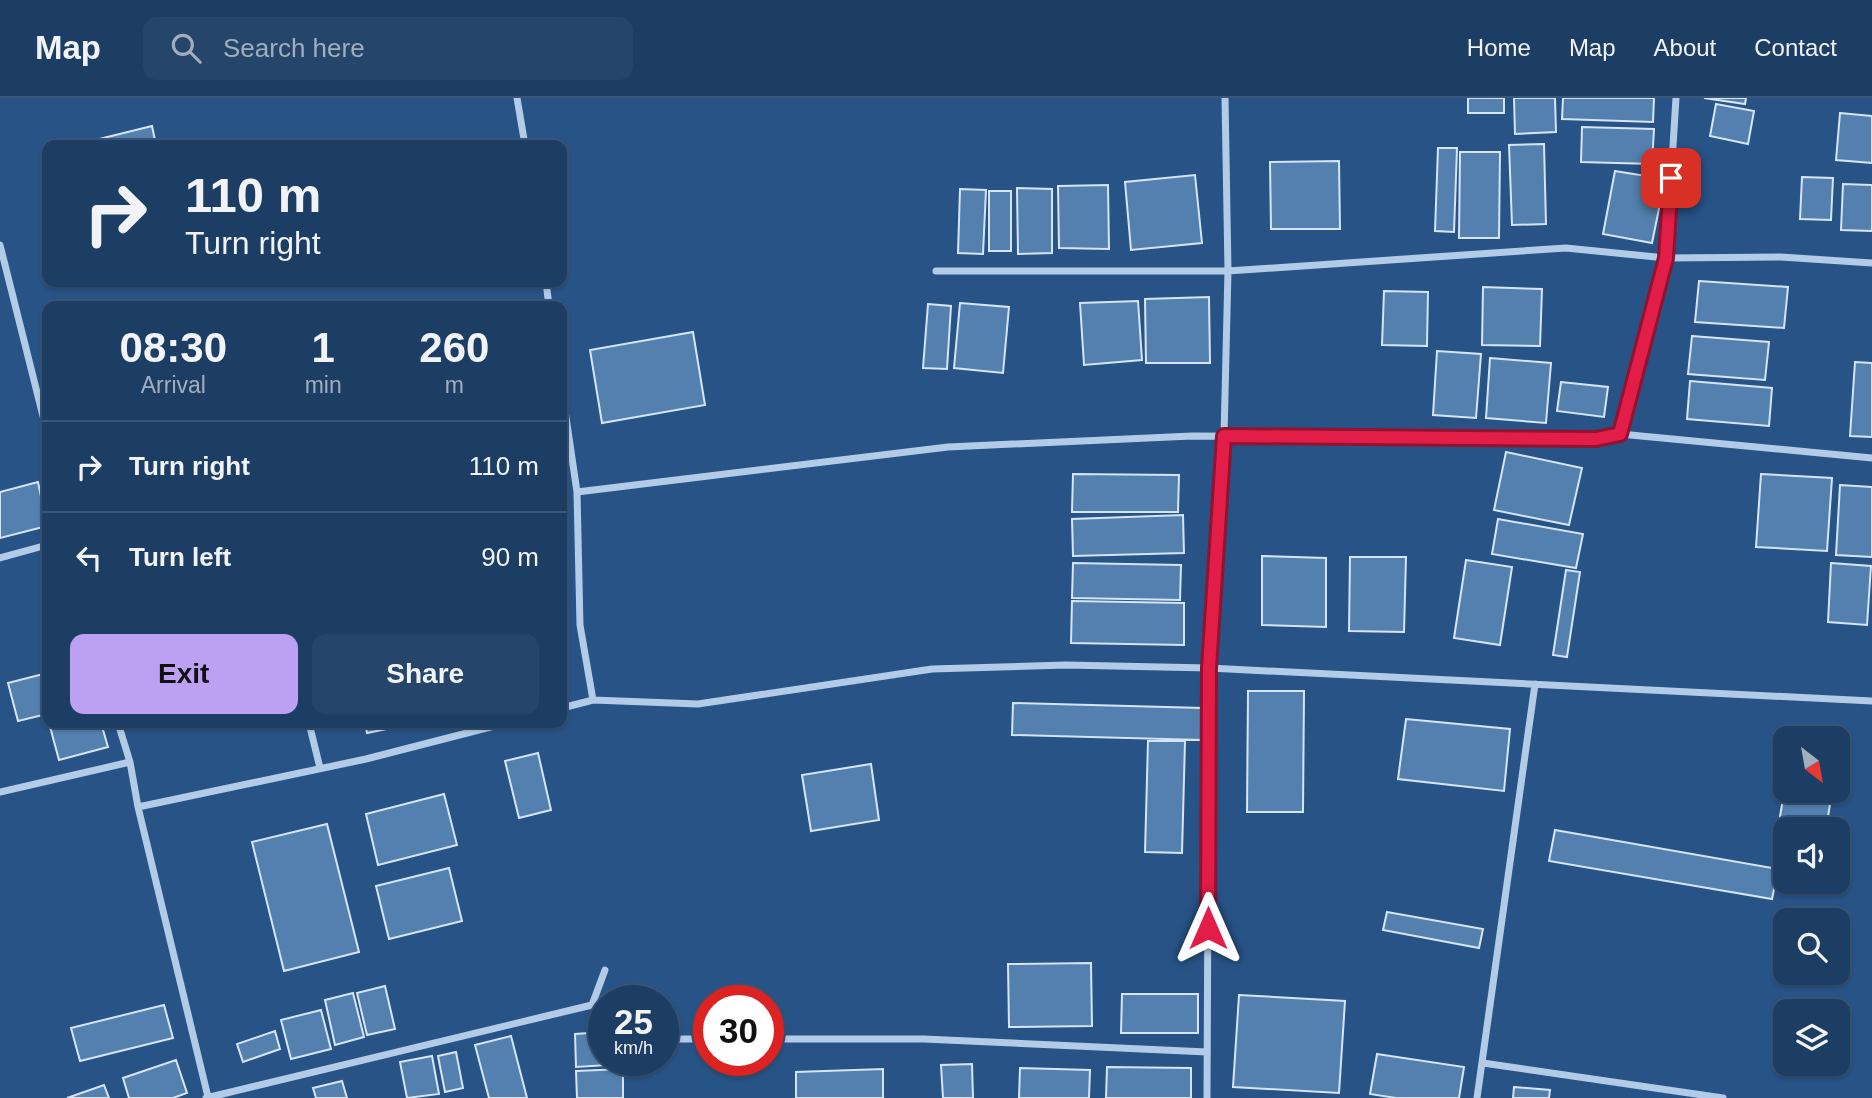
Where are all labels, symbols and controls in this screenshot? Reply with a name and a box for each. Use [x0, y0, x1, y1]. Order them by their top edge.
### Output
search box [143, 17, 633, 80]
text: Map [35, 29, 101, 66]
icon: search [167, 29, 205, 67]
text: Search here [223, 33, 365, 63]
text: Home [1467, 34, 1531, 61]
text: Map [1569, 34, 1616, 61]
text: About [1654, 34, 1716, 61]
text: Contact [1754, 34, 1837, 61]
pin [1641, 148, 1701, 208]
icon: arrive [1652, 159, 1690, 197]
icon: right [70, 168, 161, 259]
text: 110 m [185, 168, 321, 222]
text: Turn right [185, 225, 321, 261]
text: 08:30 [120, 324, 227, 371]
text: 1 [311, 324, 335, 371]
text: 260 [419, 324, 489, 371]
text: Arrival [141, 372, 206, 398]
text: min [305, 372, 342, 398]
text: m [445, 372, 464, 398]
icon: right [70, 448, 108, 486]
text: Turn right [129, 451, 250, 481]
text: 110 m [469, 451, 539, 481]
icon: left [70, 539, 108, 577]
text: Turn left [129, 542, 231, 572]
text: 90 m [481, 542, 539, 572]
button: Exit [70, 634, 298, 714]
button: Share [312, 634, 539, 714]
north arrow [1773, 726, 1850, 803]
map controls [1773, 726, 1850, 1076]
button: sound [1773, 817, 1850, 894]
position arrow [1171, 891, 1245, 965]
button: search [1773, 908, 1850, 985]
speed limit sign: 30 [693, 985, 784, 1076]
button: layers [1773, 999, 1850, 1076]
text: 25 [614, 1002, 653, 1041]
text: km/h [614, 1038, 653, 1058]

